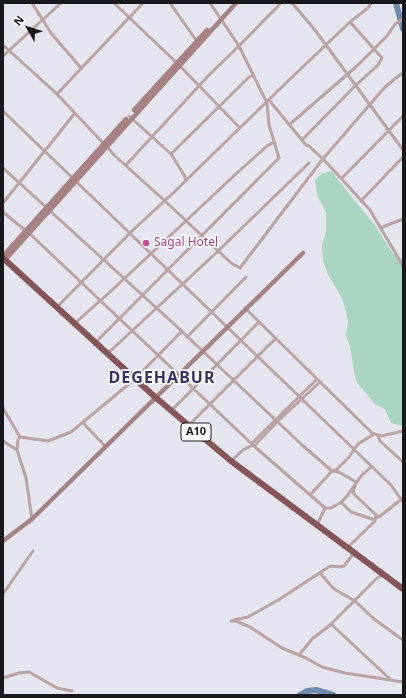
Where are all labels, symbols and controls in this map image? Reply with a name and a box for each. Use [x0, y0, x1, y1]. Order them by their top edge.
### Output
north arrow [8, 8, 48, 48]
text: N [10, 12, 27, 28]
place label: Sagal Hotel [154, 236, 218, 250]
marker: Sagal Hotel [141, 238, 151, 248]
district label: DEGEHABUR [109, 368, 215, 388]
road number: A10 [181, 423, 211, 441]

